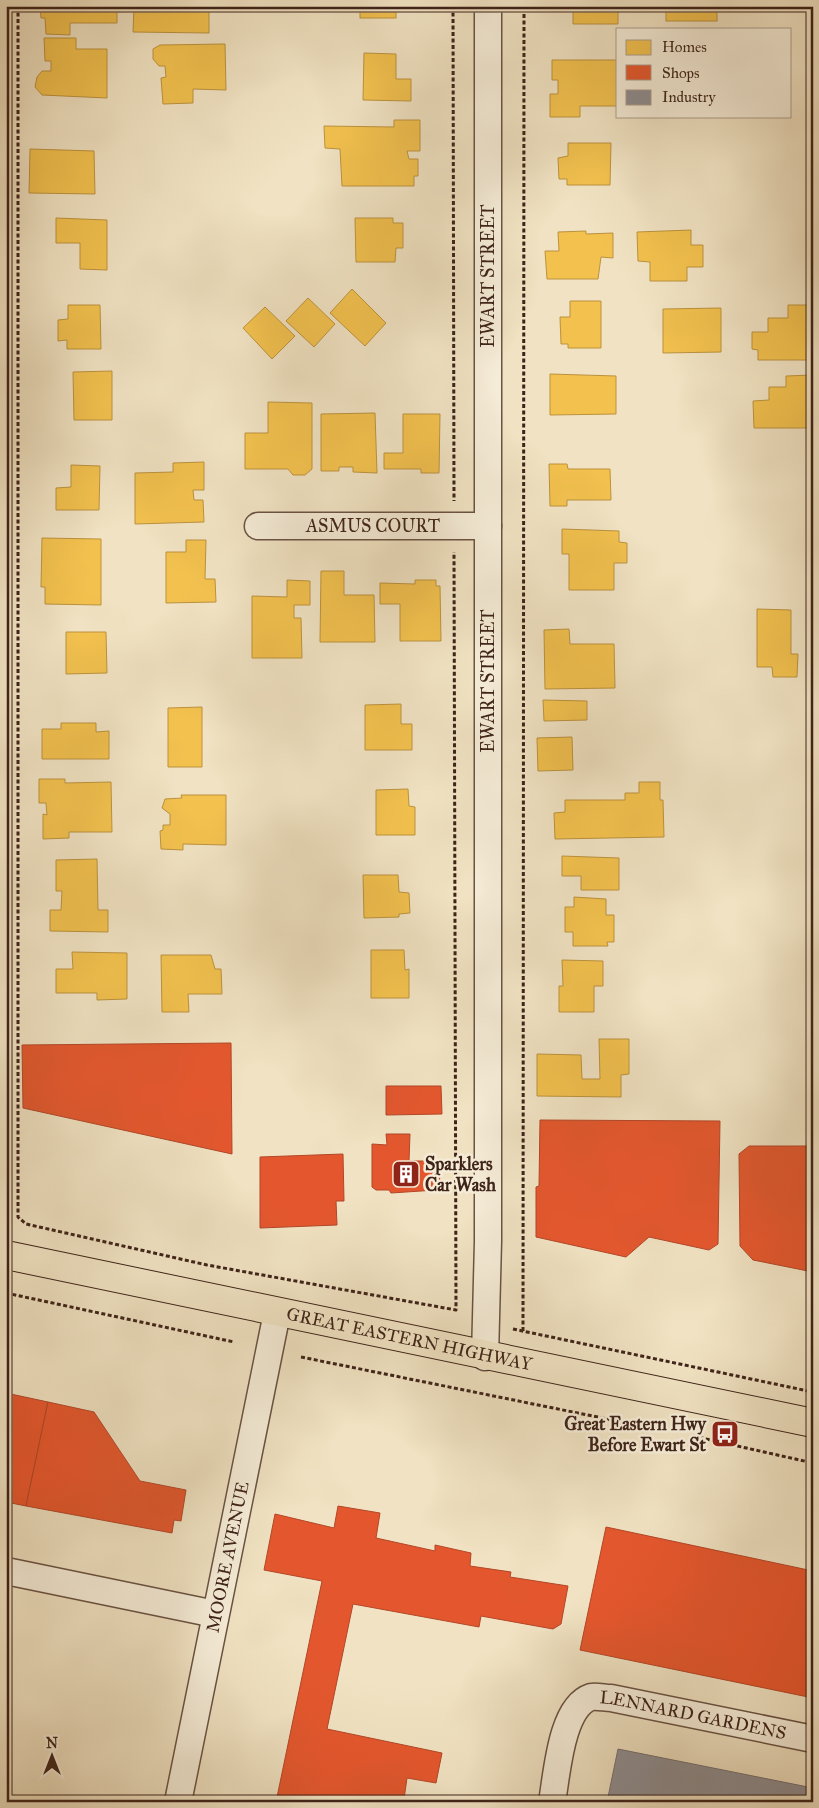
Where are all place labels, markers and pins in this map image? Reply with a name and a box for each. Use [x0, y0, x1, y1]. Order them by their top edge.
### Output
place label: Sparklers Car Wash [425, 1153, 497, 1196]
building icon: Sparklers Car Wash [391, 1159, 421, 1189]
place label: Great Eastern Hwy Before Ewart St [564, 1413, 708, 1456]
bus stop icon: Great Eastern Hwy Before Ewart St [710, 1419, 740, 1449]

